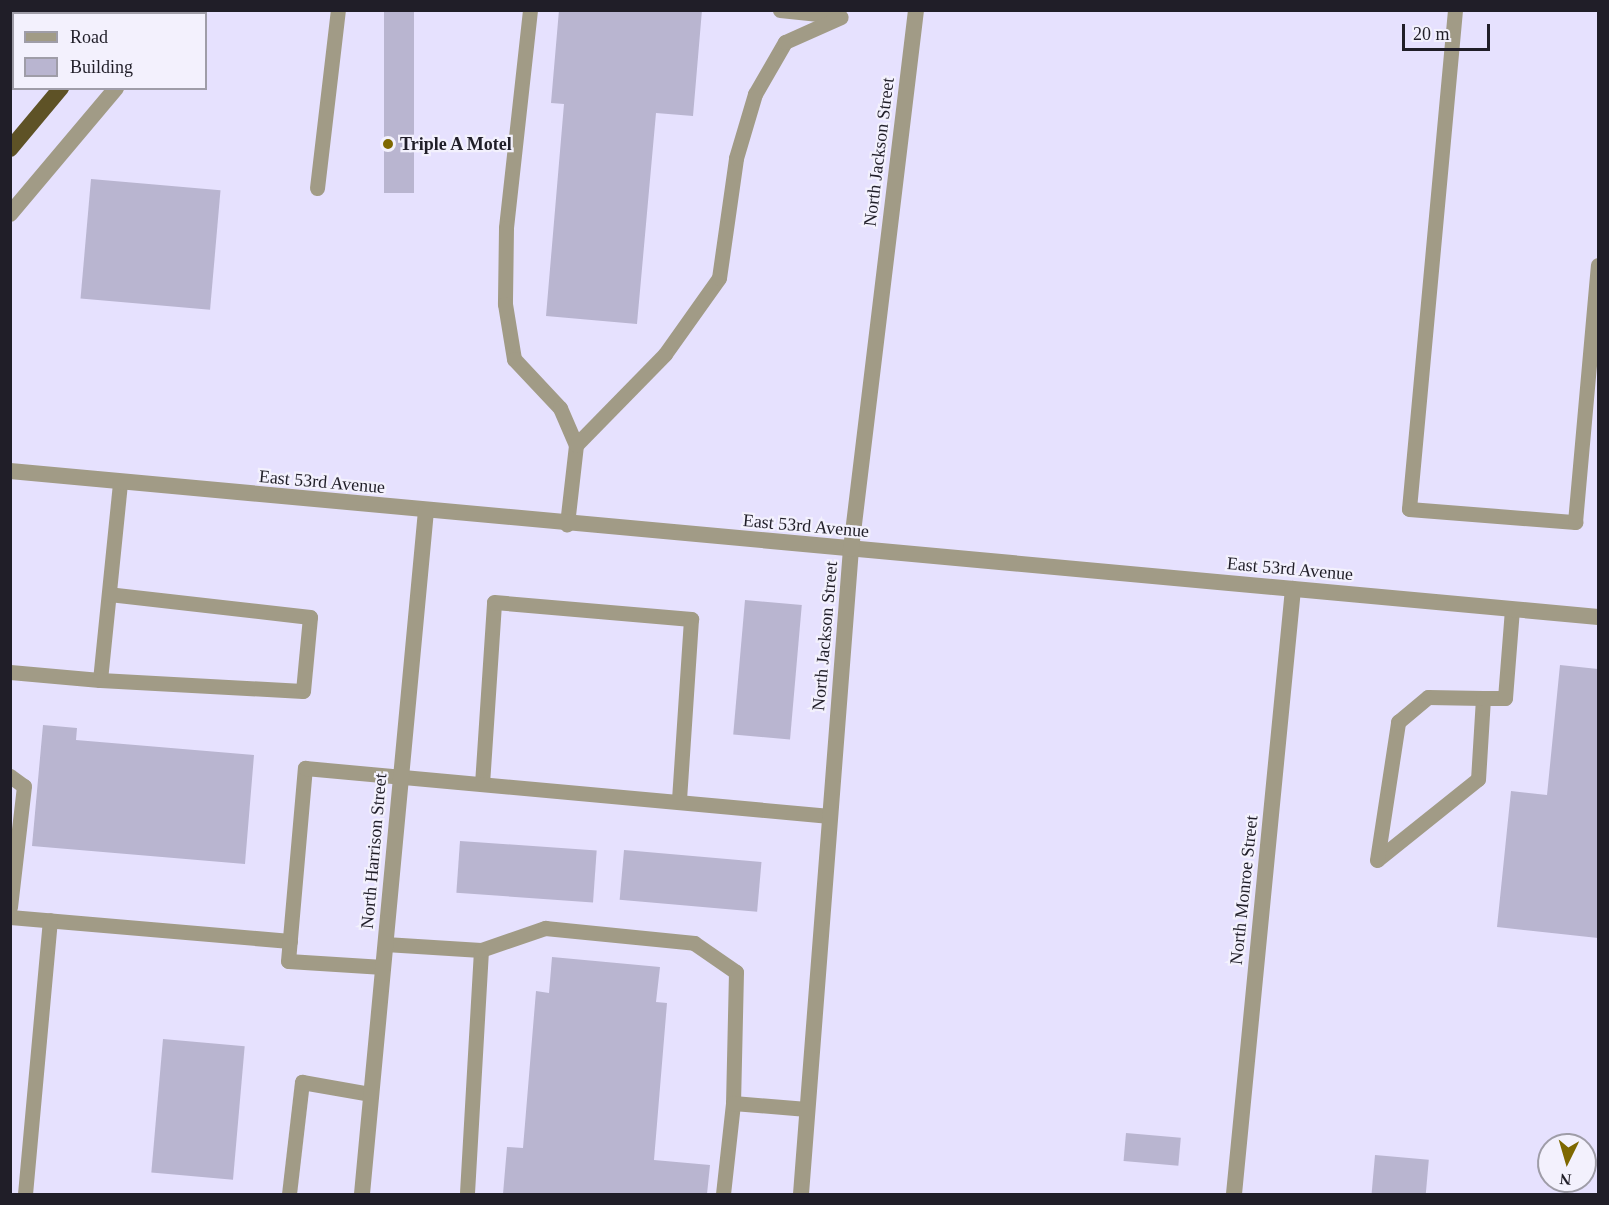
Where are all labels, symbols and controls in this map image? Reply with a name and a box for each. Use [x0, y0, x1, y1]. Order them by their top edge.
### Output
legend [12, 12, 207, 90]
scale bar [1405, 12, 1494, 50]
text: 20 m [1413, 24, 1450, 44]
text: Road [70, 27, 108, 47]
text: Building [70, 57, 133, 77]
street label: North Jackson Street [859, 76, 899, 228]
place label: Triple A Motel [400, 133, 514, 155]
marker: Triple A Motel [381, 137, 395, 151]
street label: East 53rd Avenue [257, 466, 387, 498]
street label: East 53rd Avenue [741, 510, 871, 542]
street label: East 53rd Avenue [1225, 553, 1355, 585]
street label: North Jackson Street [808, 560, 842, 712]
street label: North Harrison Street [356, 772, 392, 930]
street label: North Monroe Street [1225, 814, 1263, 966]
north arrow [1537, 1133, 1597, 1193]
text: N [1559, 1170, 1572, 1188]

